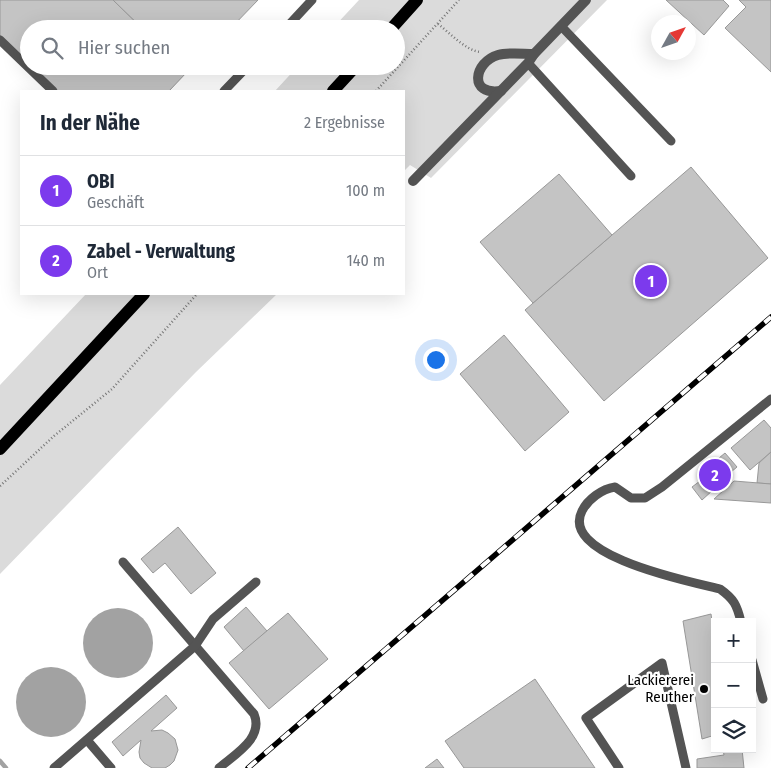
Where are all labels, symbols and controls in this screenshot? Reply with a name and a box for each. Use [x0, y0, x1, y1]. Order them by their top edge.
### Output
north arrow [651, 15, 696, 60]
search box [20, 20, 405, 75]
icon: search [38, 34, 66, 62]
text: Hier suchen [78, 36, 170, 59]
text: In der Nähe [40, 110, 140, 136]
text: 2 Ergebnisse [304, 113, 385, 132]
text: OBI [87, 170, 115, 193]
text: 1 [53, 181, 59, 200]
text: 100 m [346, 181, 385, 200]
text: Geschäft [87, 193, 144, 212]
text: Zabel - Verwaltung [87, 240, 235, 263]
text: 2 [52, 251, 60, 270]
text: 140 m [347, 251, 385, 270]
pin: 1 [635, 262, 667, 300]
text: Ort [87, 263, 108, 282]
your location [423, 347, 449, 373]
pin: 2 [699, 456, 731, 494]
map controls [711, 618, 756, 753]
button: + [711, 618, 756, 663]
button: − [711, 663, 756, 708]
place label: Lackiererei Reuther [627, 671, 695, 706]
marker: Lackiererei Reuther [698, 683, 710, 695]
button: layers [711, 708, 756, 753]

